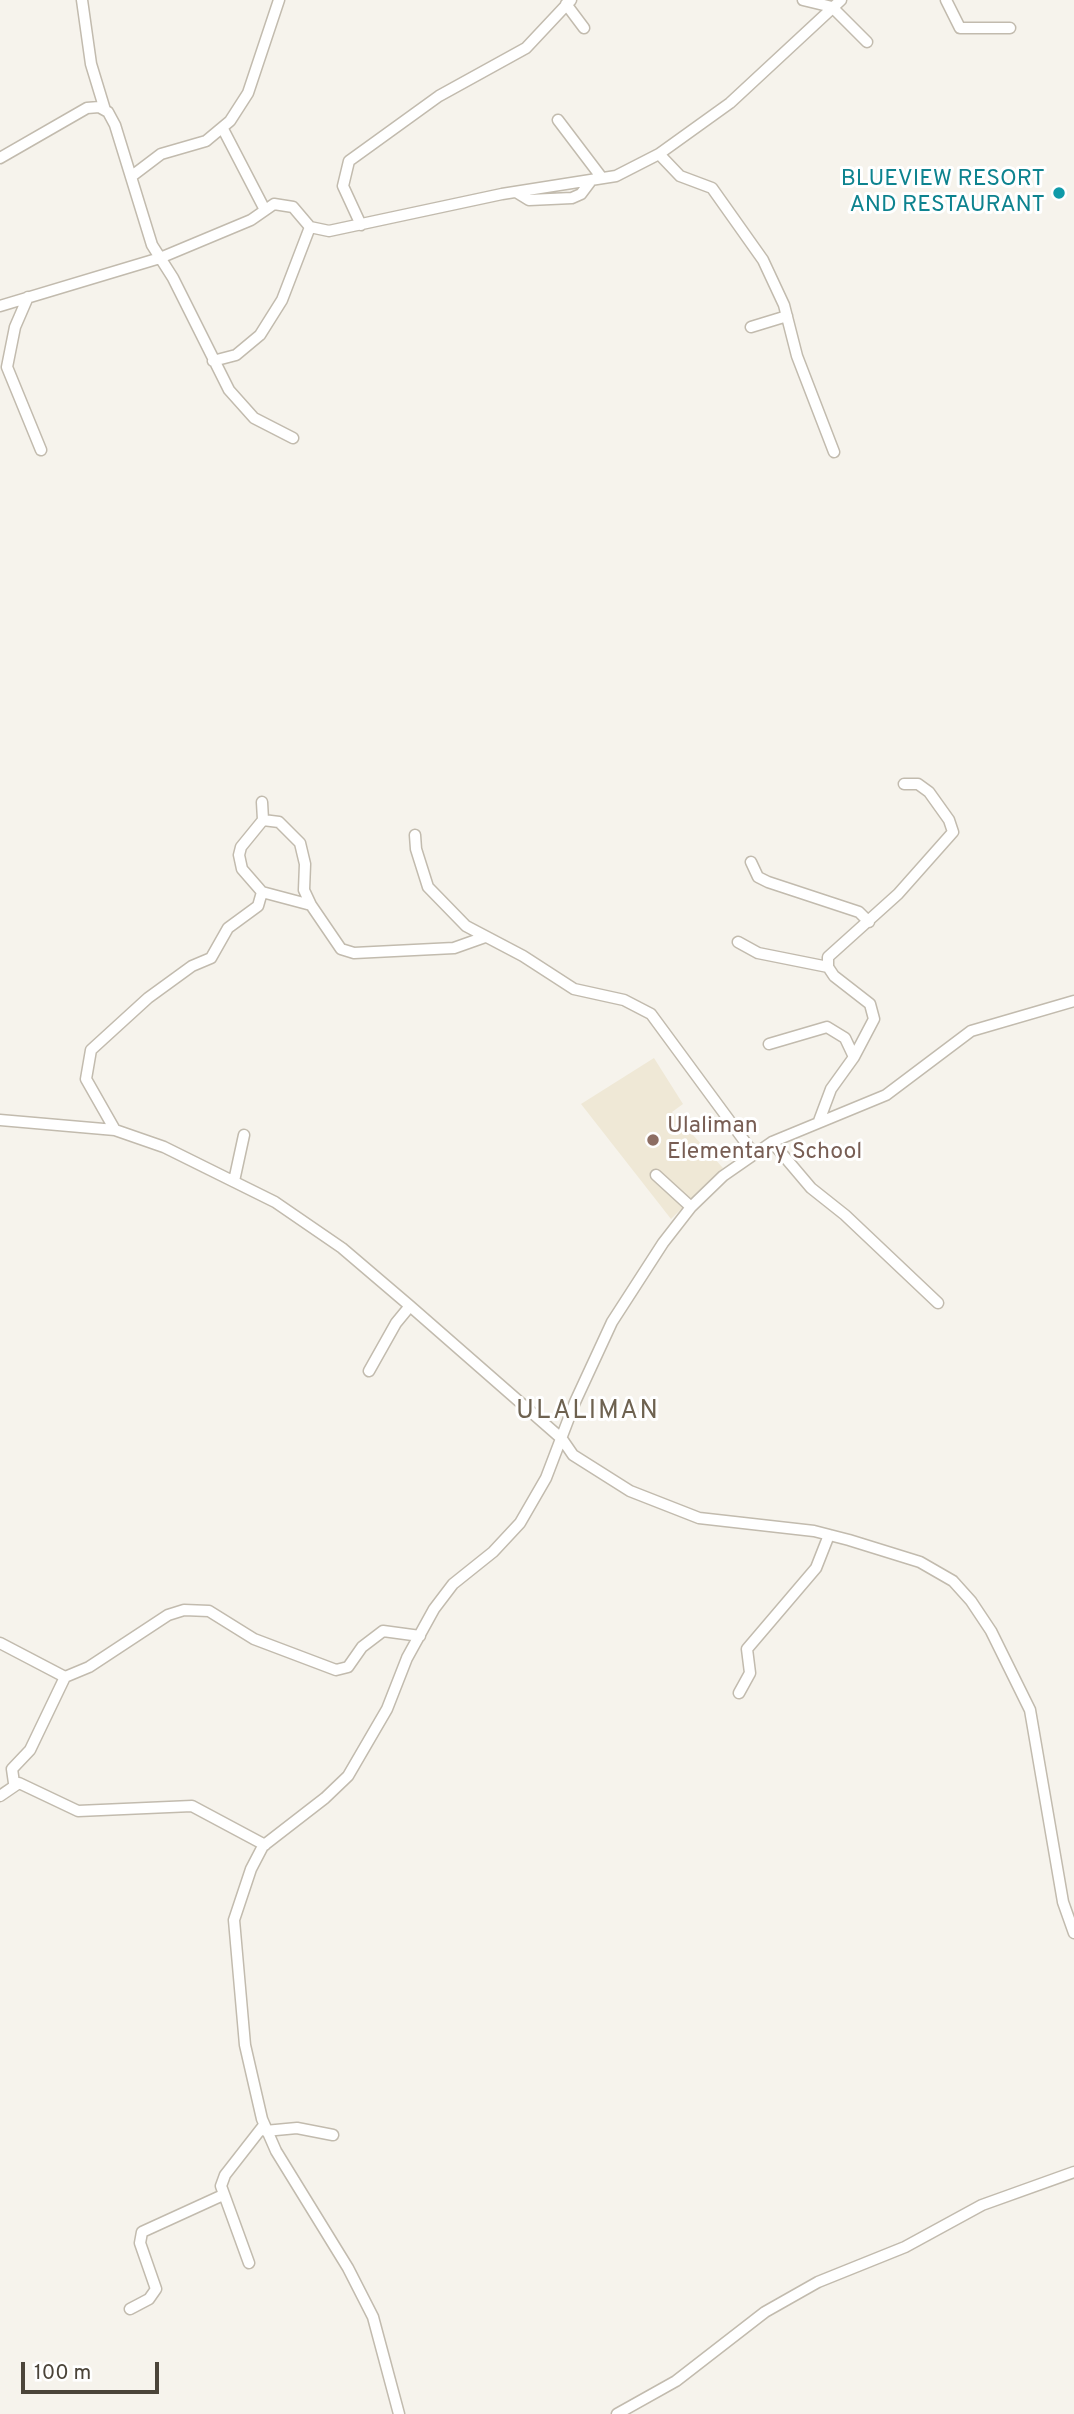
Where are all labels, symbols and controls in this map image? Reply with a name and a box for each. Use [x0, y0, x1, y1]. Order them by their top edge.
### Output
place label: BLUEVIEW RESORT AND RESTAURANT [841, 166, 1045, 220]
marker: BLUEVIEW RESORT AND RESTAURANT [1051, 185, 1067, 201]
place label: Ulaliman Elementary School [667, 1113, 862, 1167]
marker: Ulaliman Elementary School [645, 1132, 661, 1148]
district label: ULALIMAN [517, 1397, 659, 1429]
scale bar [24, 2348, 163, 2392]
text: 100 m [34, 2360, 91, 2387]

